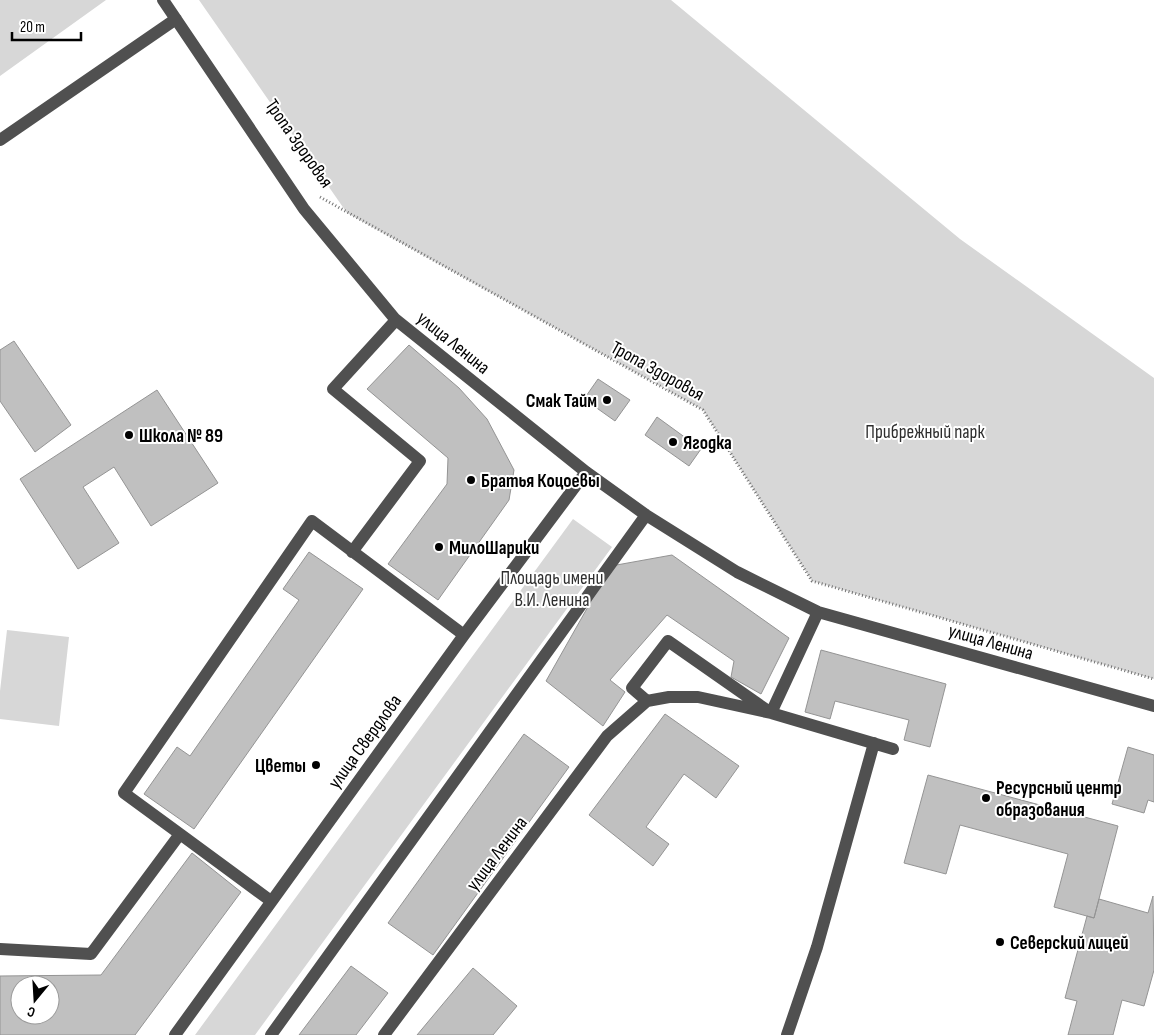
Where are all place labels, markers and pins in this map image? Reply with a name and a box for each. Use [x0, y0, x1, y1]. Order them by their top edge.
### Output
place label: Смак Тайм [526, 390, 597, 413]
marker: Смак Тайм [601, 394, 613, 406]
place label: Школа № 89 [139, 425, 223, 448]
marker: Школа № 89 [123, 429, 135, 441]
place label: Ягодка [683, 432, 732, 455]
marker: Ягодка [667, 436, 679, 448]
place label: Братья Коцоевы [481, 470, 600, 493]
marker: Братья Коцоевы [465, 474, 477, 486]
place label: МилоШарики [449, 537, 539, 560]
marker: МилоШарики [433, 541, 445, 553]
place label: Цветы [255, 755, 306, 778]
marker: Цветы [310, 759, 322, 771]
place label: Ресурсный центр образования [996, 777, 1122, 822]
marker: Ресурсный центр образования [980, 792, 992, 804]
place label: Северский лицей [1010, 932, 1129, 955]
marker: Северский лицей [994, 936, 1006, 948]

